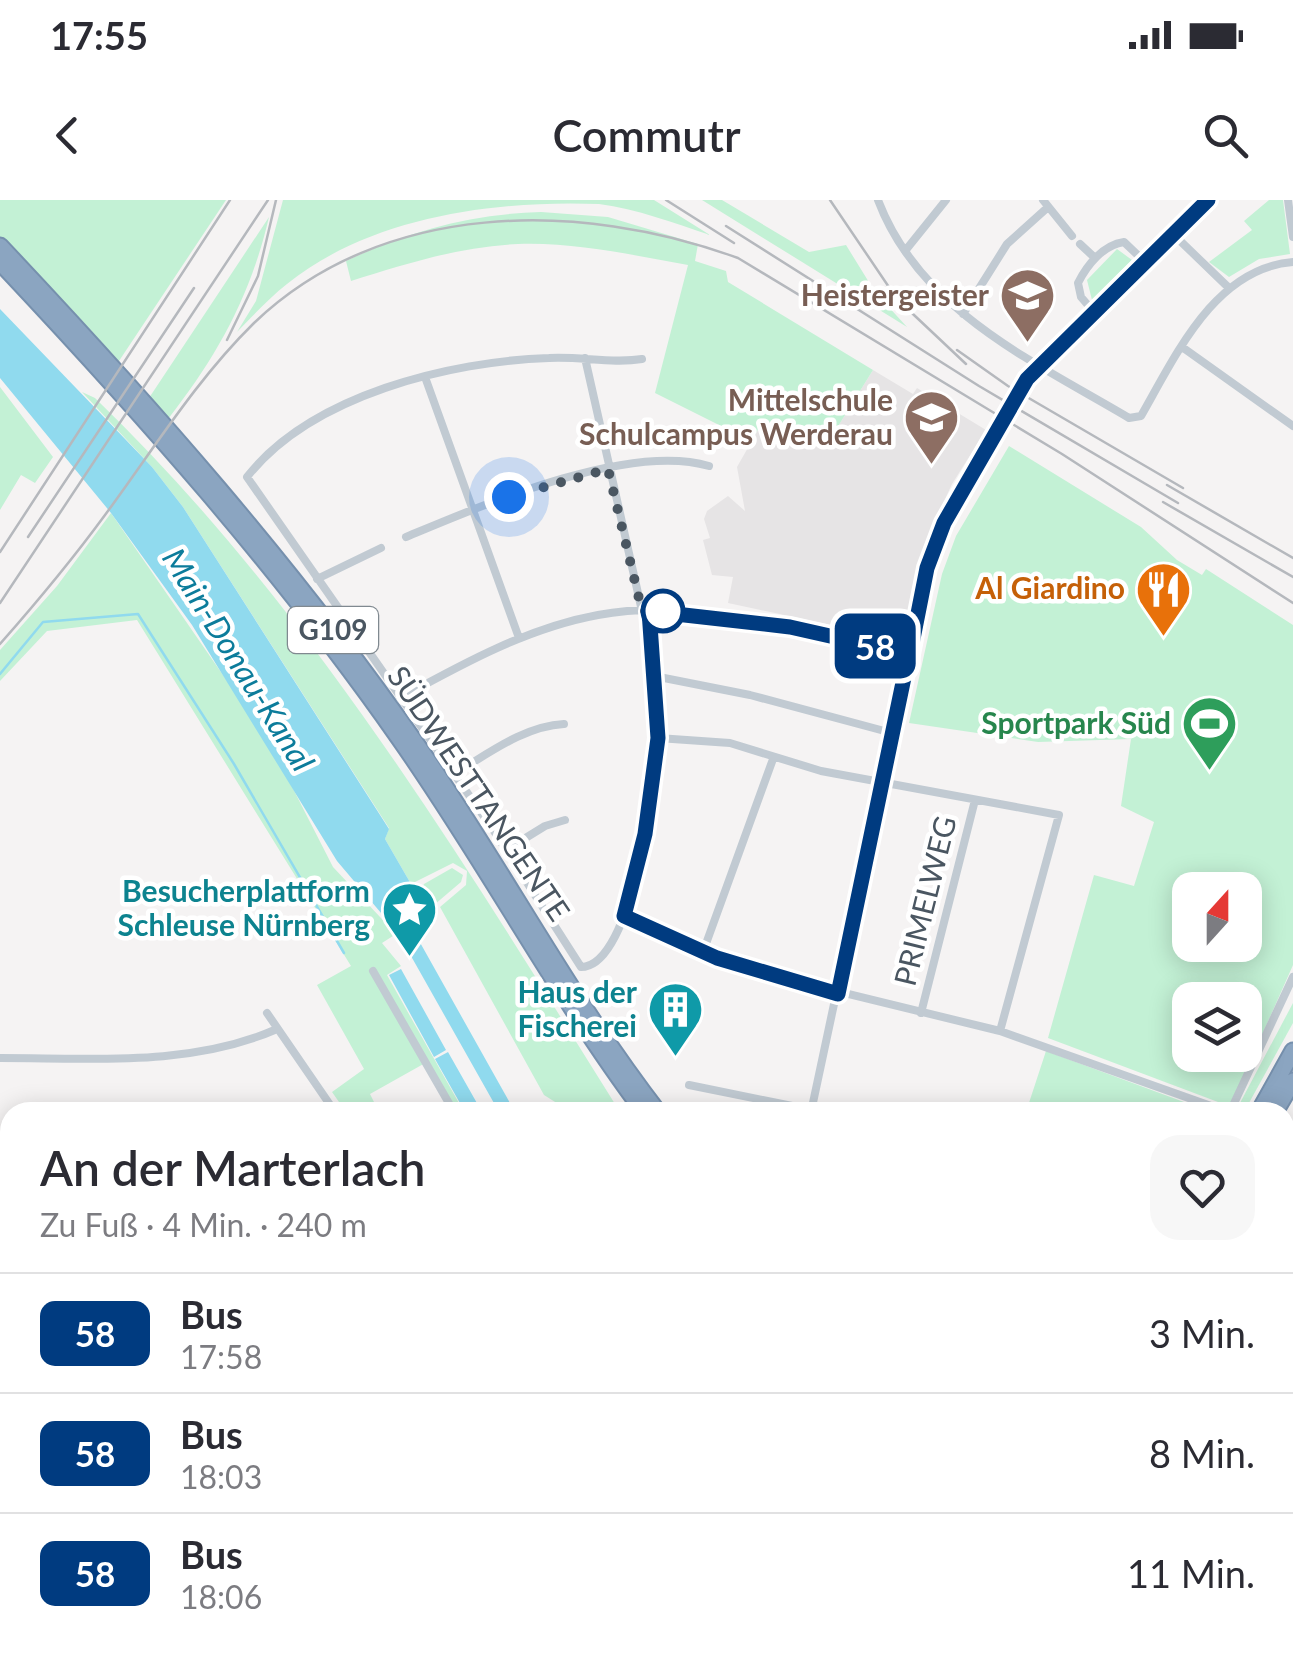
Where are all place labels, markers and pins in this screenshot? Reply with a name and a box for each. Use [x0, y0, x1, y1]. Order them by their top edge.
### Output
school or university icon: Heistergeister [998, 266, 1058, 345]
place label: Heistergeister [801, 276, 990, 312]
place label: Mittelschule Schulcampus Werderau [579, 381, 893, 451]
school or university icon: Mittelschule Schulcampus Werderau [902, 388, 962, 467]
restaurant icon: Al Giardino [1134, 559, 1194, 638]
place label: Al Giardino [974, 569, 1125, 605]
unlabelled marker [642, 590, 684, 632]
sports icon: Sportpark Süd [1180, 694, 1240, 773]
place label: Sportpark Süd [981, 704, 1171, 740]
place label: Besucherplattform Schleuse Nürnberg [118, 872, 370, 942]
place icon: Besucherplattform Schleuse Nürnberg [379, 879, 439, 958]
place label: Haus der Fischerei [517, 973, 638, 1043]
building icon: Haus der Fischerei [646, 980, 706, 1059]

